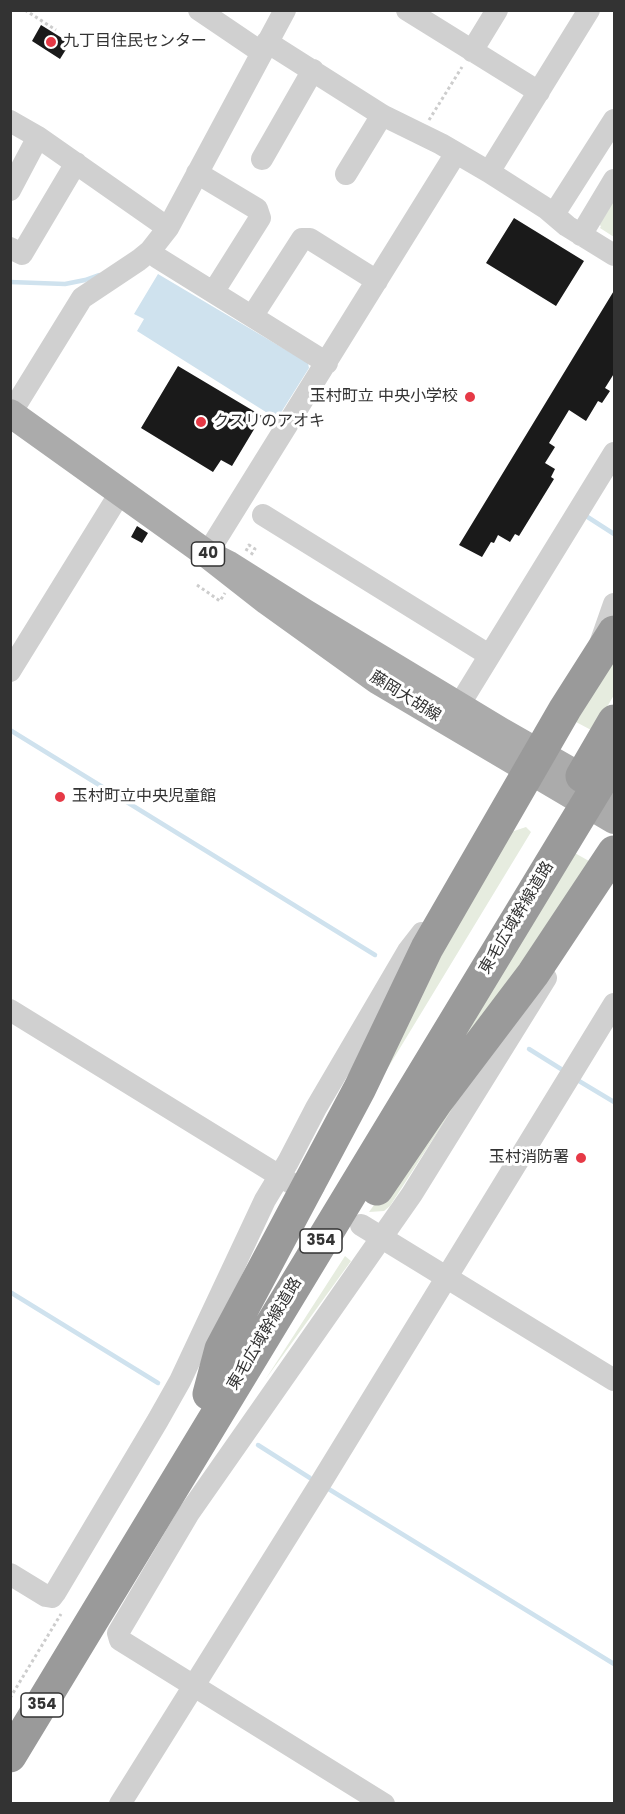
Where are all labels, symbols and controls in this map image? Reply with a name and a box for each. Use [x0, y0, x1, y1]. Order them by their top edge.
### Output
place label: 九丁目住民センター [63, 32, 207, 52]
marker: 九丁目住民センター [44, 35, 58, 49]
place label: 玉村町立 中央小学校 [310, 387, 458, 407]
marker: 玉村町立 中央小学校 [463, 390, 477, 404]
place label: クスリのアオキ [213, 412, 325, 432]
marker: クスリのアオキ [194, 415, 208, 429]
road number: 40 [192, 542, 224, 566]
street label: 藤岡大胡線 [366, 668, 444, 726]
place label: 玉村町立中央児童館 [72, 787, 216, 807]
marker: 玉村町立中央児童館 [53, 790, 67, 804]
street label: 東毛広域幹線道路 [476, 858, 558, 978]
place label: 玉村消防署 [489, 1148, 569, 1168]
marker: 玉村消防署 [574, 1151, 588, 1165]
road number: 354 [300, 1229, 342, 1253]
street label: 東毛広域幹線道路 [224, 1274, 306, 1394]
road number: 354 [21, 1693, 63, 1717]

